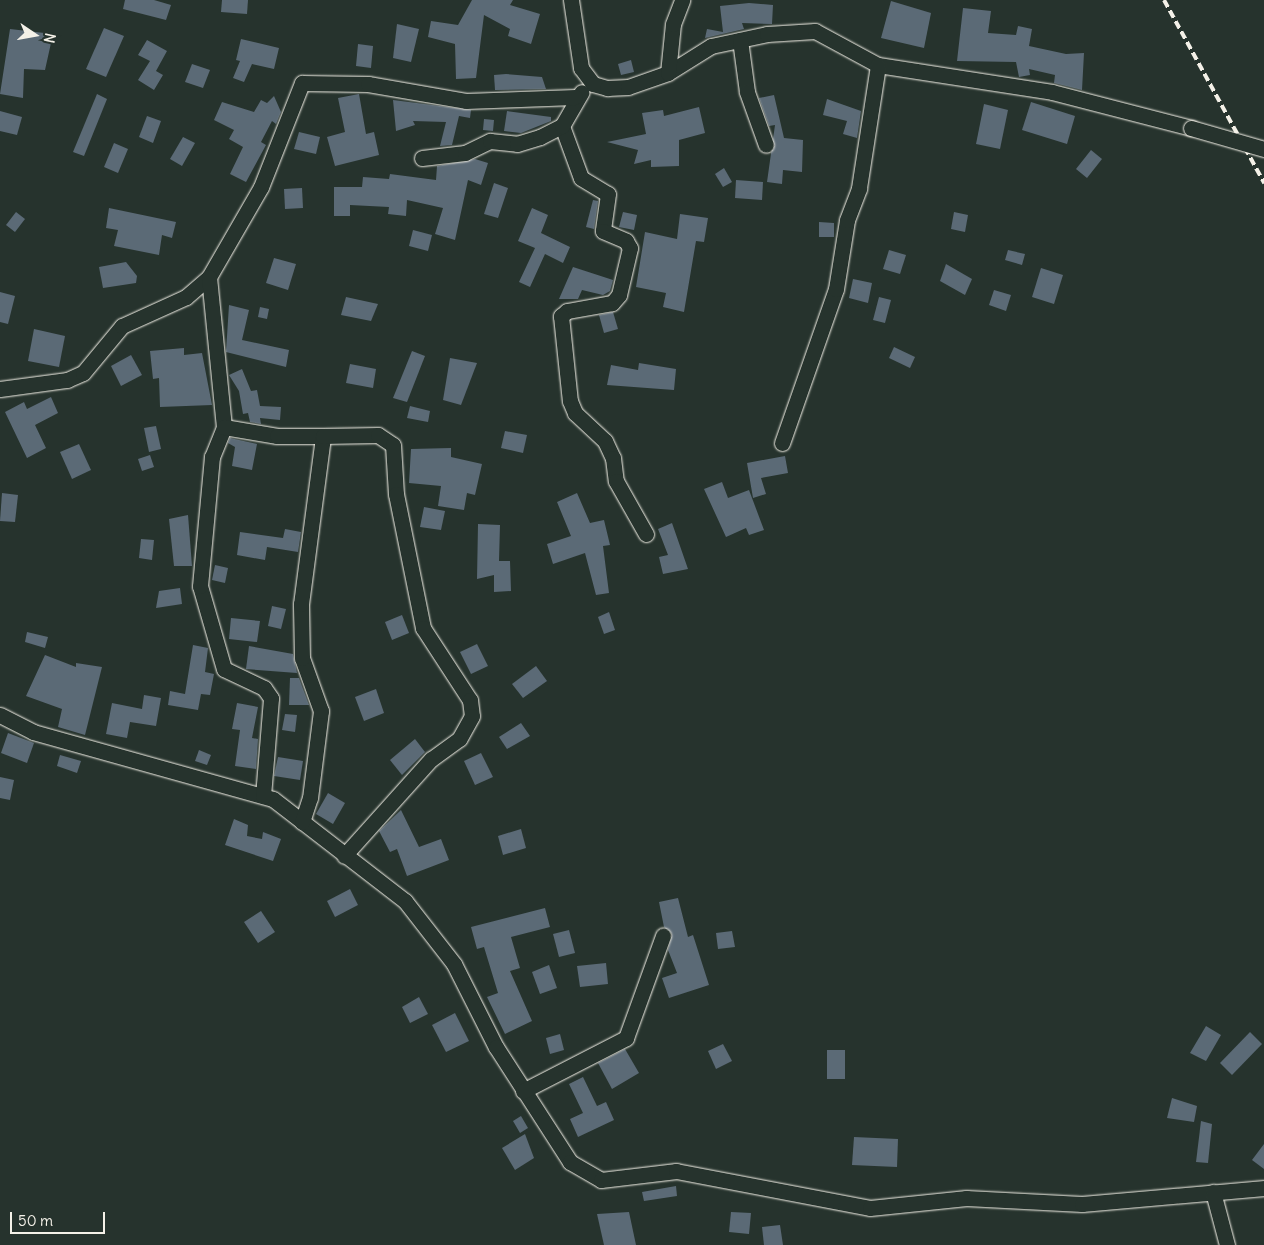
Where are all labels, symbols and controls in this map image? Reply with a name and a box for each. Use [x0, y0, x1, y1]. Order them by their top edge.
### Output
north arrow [10, 10, 60, 60]
text: N [40, 32, 59, 45]
scale bar [12, 1202, 108, 1234]
text: 50 m [18, 1211, 53, 1230]

